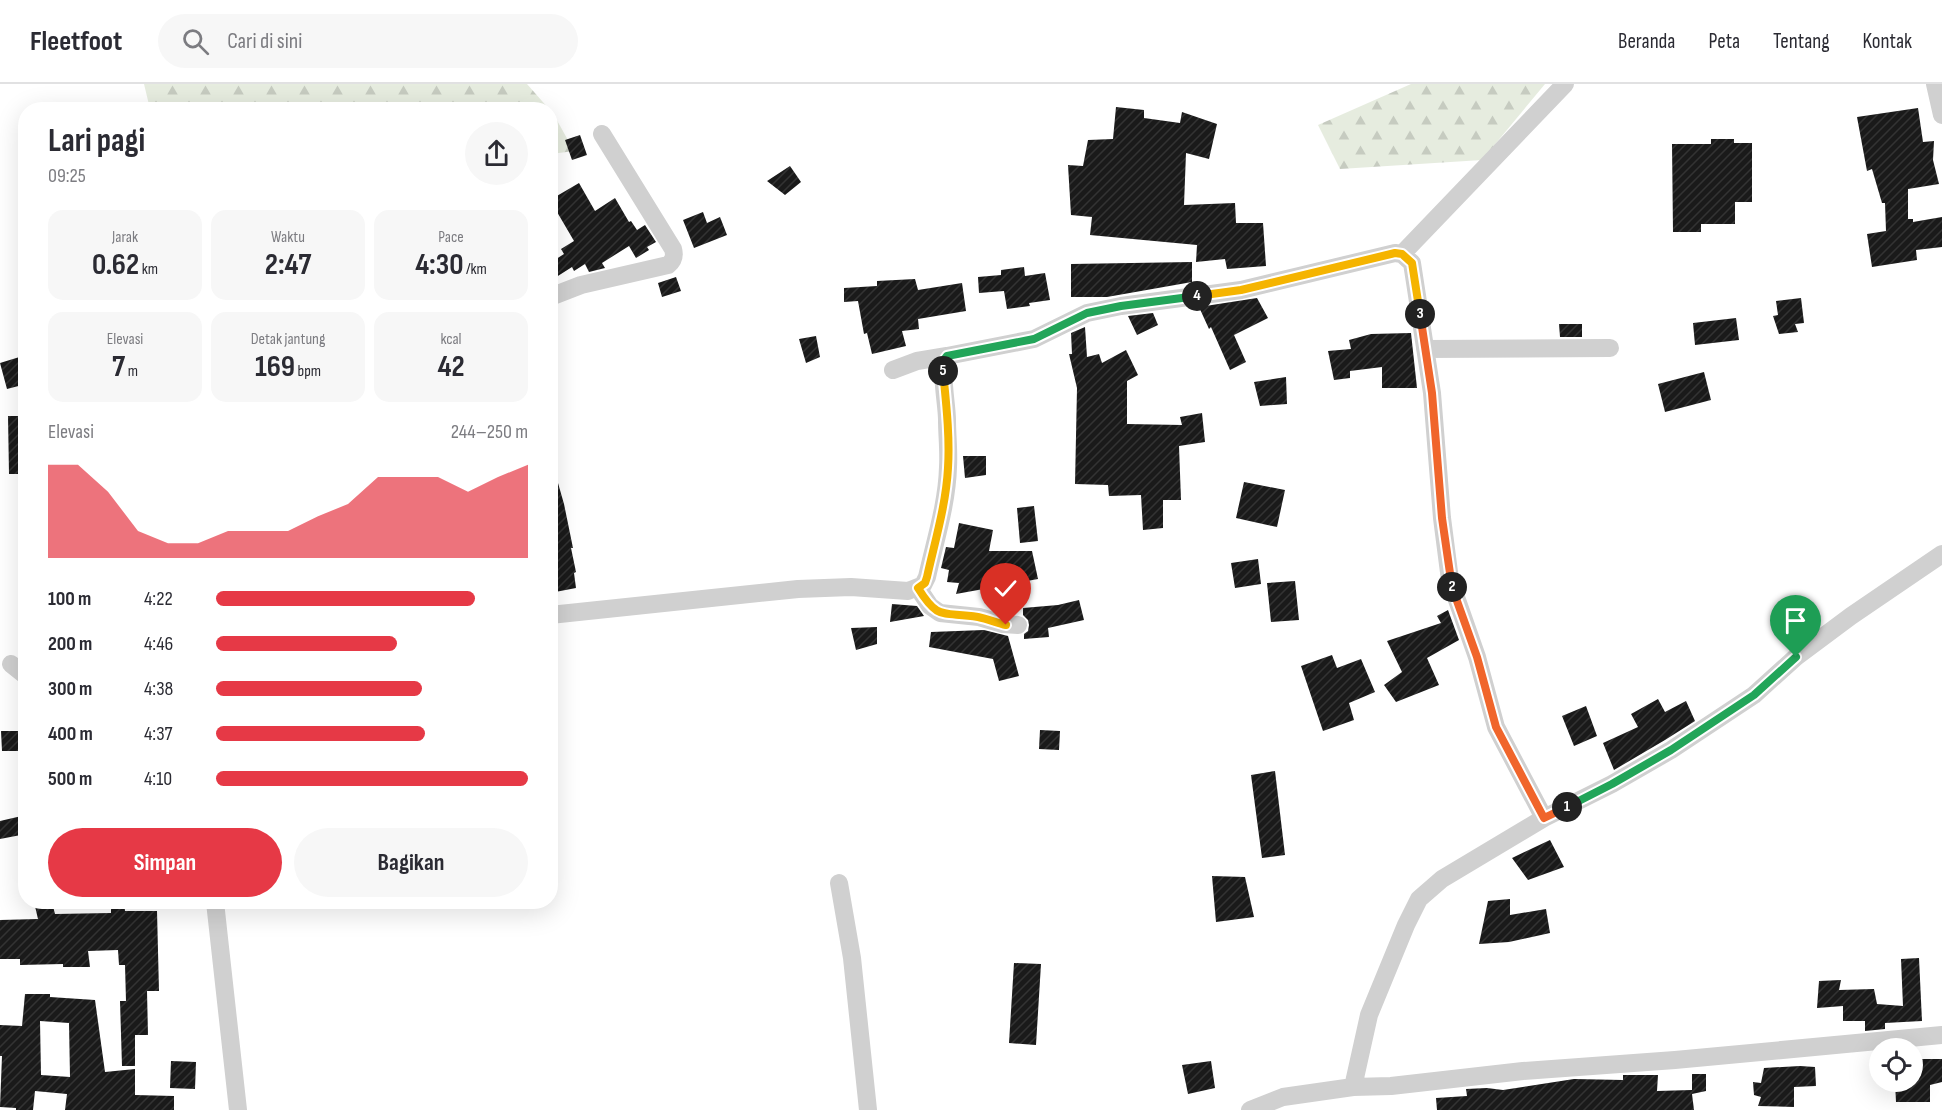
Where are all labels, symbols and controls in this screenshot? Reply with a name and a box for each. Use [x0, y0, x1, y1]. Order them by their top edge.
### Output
search box [158, 14, 578, 68]
text: Fleetfoot [30, 25, 122, 58]
icon: search [179, 25, 212, 58]
text: Cari di sini [227, 28, 302, 55]
text: Beranda [1618, 29, 1675, 54]
text: Peta [1708, 29, 1740, 54]
text: Tentang [1773, 29, 1830, 54]
text: Kontak [1863, 29, 1912, 54]
text: Lari pagi [48, 121, 145, 161]
button: share [465, 122, 528, 185]
text: 09:25 [48, 164, 86, 188]
text: Jarak [112, 228, 138, 247]
text: Waktu [271, 228, 305, 247]
text: Pace [438, 228, 464, 247]
text: 0.62 [92, 247, 139, 283]
text: 2:47 [265, 247, 311, 283]
text: 4:30 [415, 247, 464, 283]
text: km [139, 260, 158, 279]
text: /km [464, 260, 487, 279]
pin: 4 [1182, 281, 1212, 311]
text: 4 [1193, 286, 1201, 305]
pin: 3 [1405, 299, 1435, 329]
text: 3 [1416, 304, 1424, 323]
text: Elevasi [107, 330, 143, 349]
text: Detak jantung [251, 330, 325, 349]
text: kcal [440, 330, 462, 349]
text: 7 [112, 349, 125, 385]
text: 169 [255, 349, 295, 385]
text: 42 [437, 349, 465, 385]
pin: 5 [928, 356, 958, 386]
text: 5 [939, 361, 947, 380]
text: m [125, 362, 138, 381]
text: bpm [295, 362, 321, 381]
text: Elevasi [48, 420, 94, 444]
text: 244–250 m [451, 420, 528, 444]
pin [980, 563, 1031, 625]
icon: check [989, 572, 1022, 605]
pin: 2 [1437, 572, 1467, 602]
text: 2 [1448, 577, 1456, 596]
text: 100 m [48, 587, 91, 611]
text: 4:22 [144, 587, 173, 611]
pin [1770, 595, 1821, 657]
icon: arrive [1779, 604, 1812, 637]
text: 200 m [48, 632, 92, 656]
text: 4:46 [144, 632, 173, 656]
text: 300 m [48, 677, 92, 701]
text: 4:38 [144, 677, 173, 701]
text: 400 m [48, 722, 93, 746]
text: 4:37 [144, 722, 173, 746]
text: 500 m [48, 767, 92, 791]
text: 4:10 [144, 767, 172, 791]
pin: 1 [1552, 792, 1582, 822]
text: 1 [1564, 797, 1570, 816]
button: Simpan [48, 828, 282, 897]
button: Bagikan [294, 828, 528, 897]
map controls [1869, 1038, 1923, 1092]
button: locate [1869, 1038, 1923, 1092]

